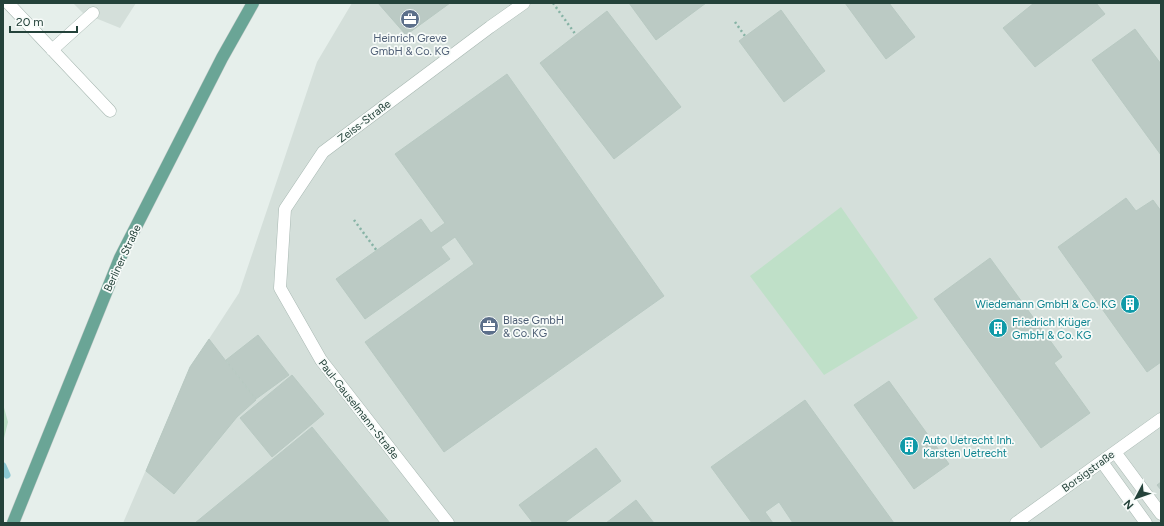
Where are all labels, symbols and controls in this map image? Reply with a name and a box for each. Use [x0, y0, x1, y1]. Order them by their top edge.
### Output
scale bar [10, 8, 77, 34]
office icon: Heinrich Greve GmbH & Co. KG [399, 8, 421, 30]
text: 20 m [16, 15, 44, 29]
place label: Heinrich Greve GmbH & Co. KG [370, 32, 450, 58]
street label: Zeiss-Straße [335, 97, 393, 146]
street label: Berliner Straße [101, 223, 144, 294]
building icon: Wiedemann GmbH & Co. KG [1119, 293, 1141, 315]
place label: Wiedemann GmbH & Co. KG [975, 298, 1116, 311]
place label: Blase GmbH & Co. KG [503, 314, 564, 340]
office icon: Blase GmbH & Co. KG [478, 315, 500, 337]
place label: Friedrich Krüger GmbH & Co. KG [1012, 316, 1091, 342]
building icon: Friedrich Krüger GmbH & Co. KG [987, 317, 1009, 339]
street label: Paul-Gauselmann-Straße [316, 357, 402, 462]
place label: Auto Uetrecht Inh. Karsten Uetrecht [923, 434, 1014, 460]
building icon: Auto Uetrecht Inh. Karsten Uetrecht [898, 435, 920, 457]
street label: Borsigstraße [1059, 448, 1117, 495]
north arrow [1116, 478, 1156, 518]
text: N [1121, 497, 1137, 512]

